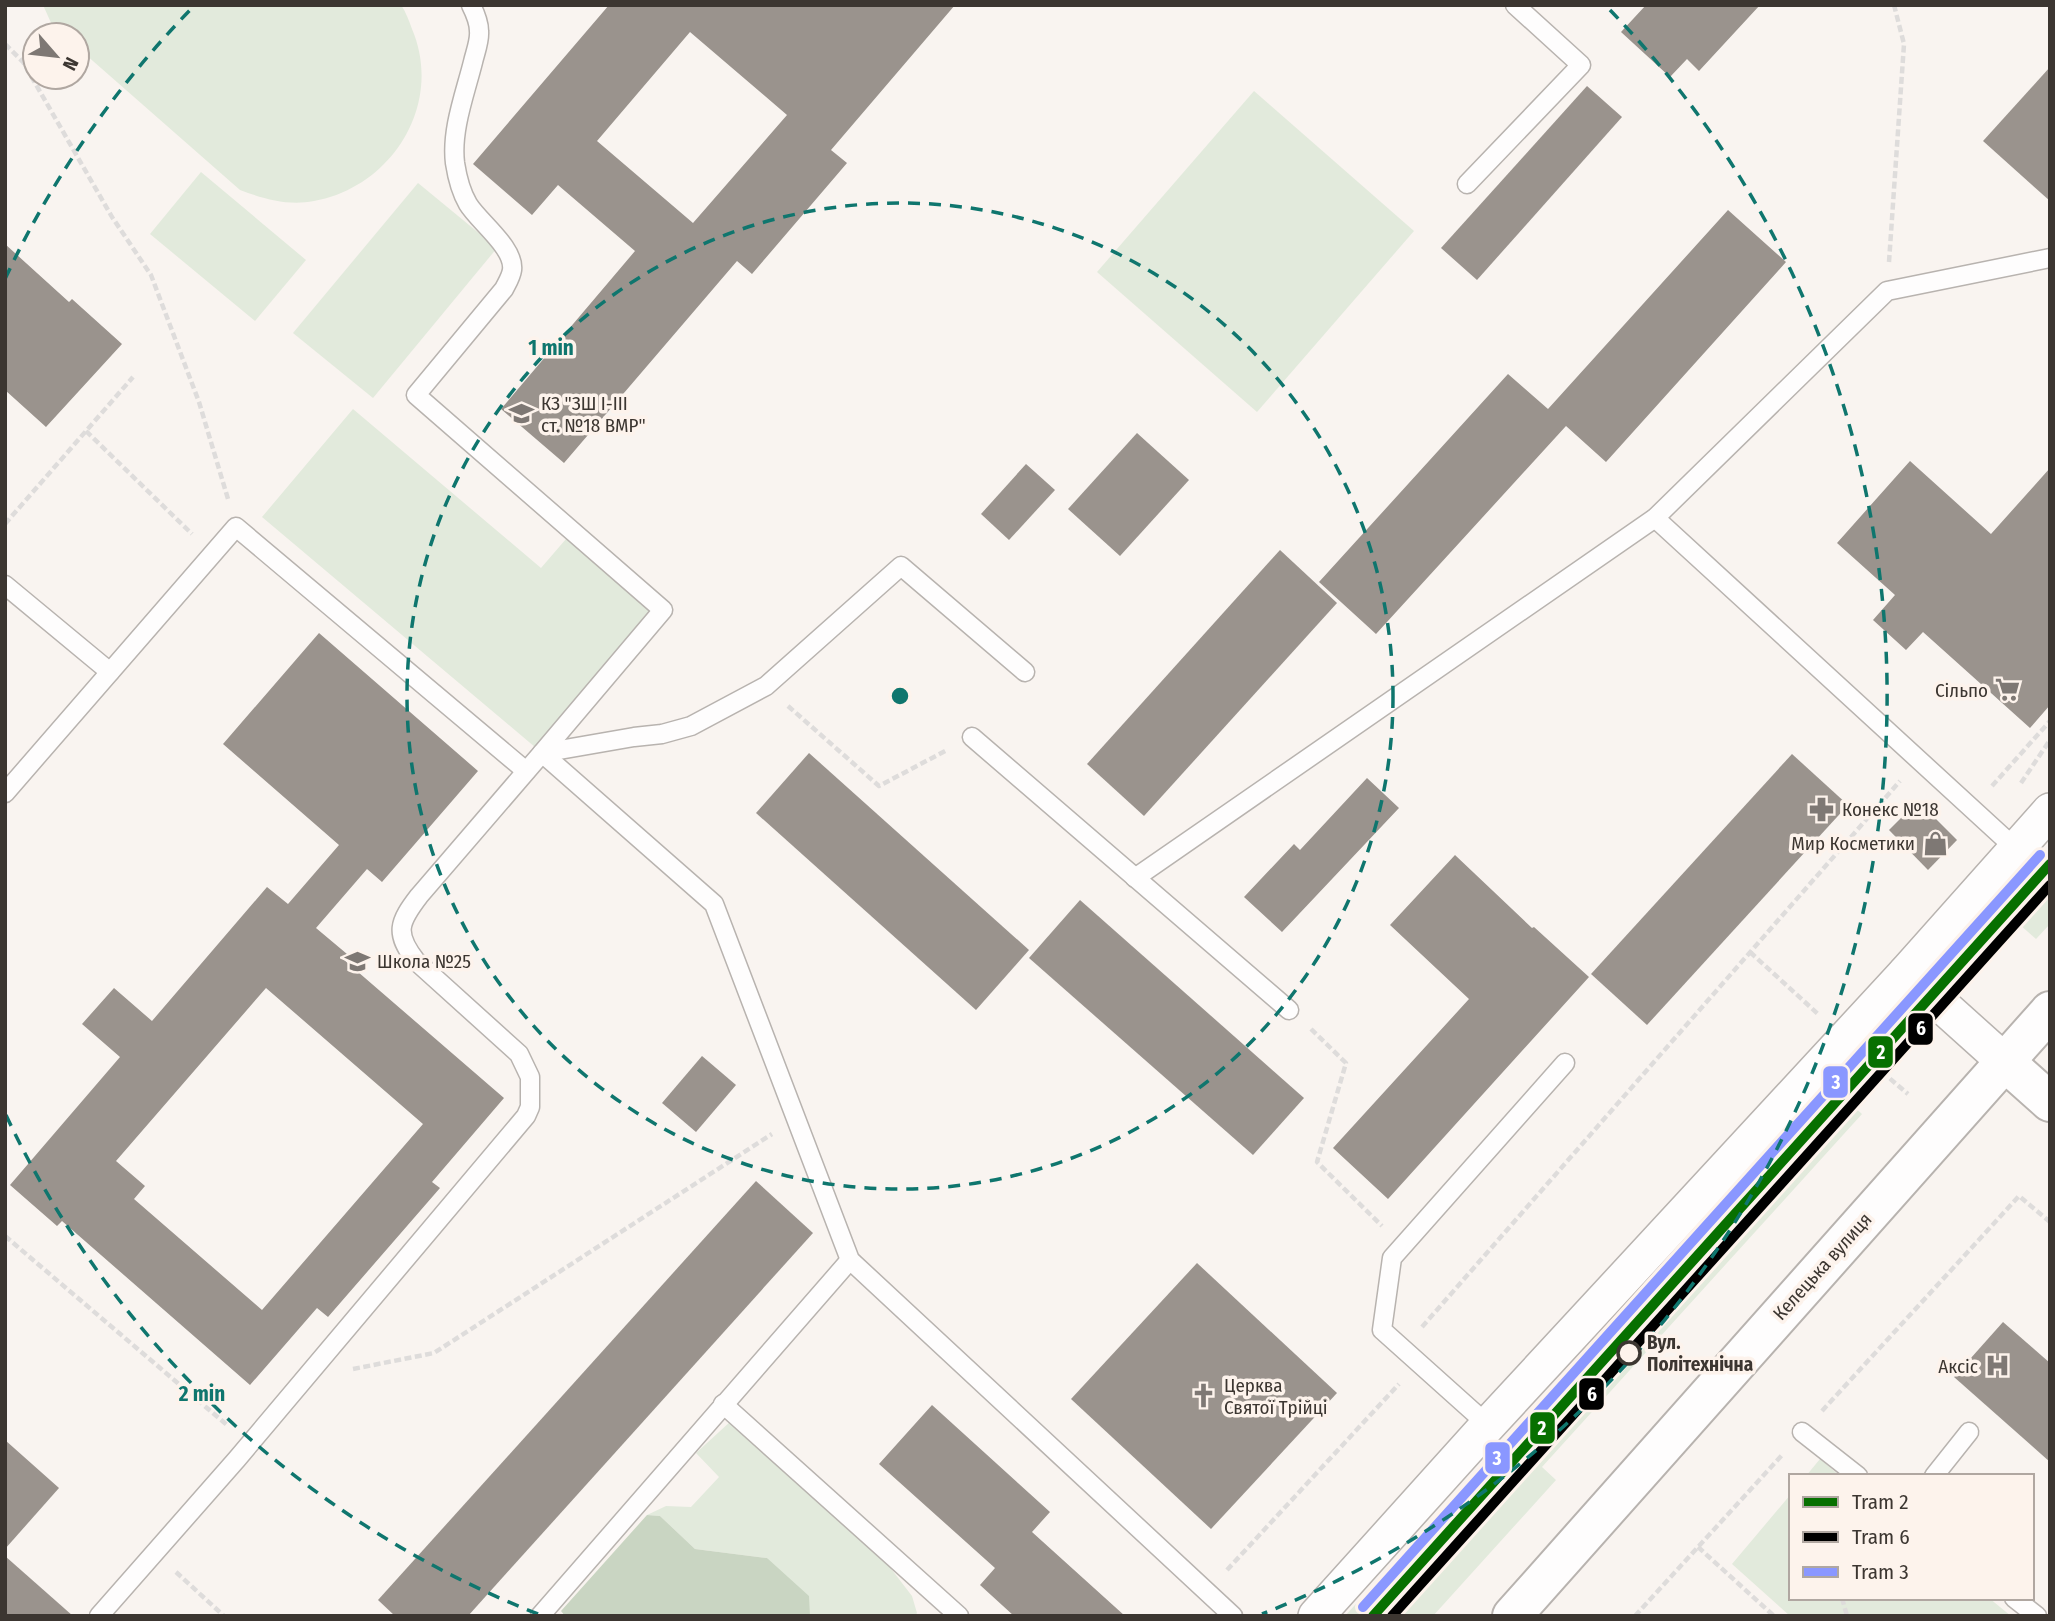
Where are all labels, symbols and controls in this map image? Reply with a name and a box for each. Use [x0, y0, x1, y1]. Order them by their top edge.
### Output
north arrow [21, 21, 91, 91]
text: N [58, 53, 83, 74]
text: 1 min [528, 335, 574, 361]
place label: КЗ "ЗШ І-ІІІ ст. №18 ВМР" [541, 392, 646, 437]
school or university icon: КЗ "ЗШ І-ІІІ ст. №18 ВМР" [507, 400, 535, 428]
supermarket icon: Сільпо [1994, 676, 2022, 704]
place label: Сільпо [1935, 679, 1988, 702]
centre of rings [888, 684, 912, 708]
pharmacy icon: Конекс №18 [1808, 795, 1836, 823]
place label: Конекс №18 [1842, 798, 1939, 821]
shop icon: Мир Косметики [1921, 829, 1949, 857]
place label: Мир Косметики [1791, 832, 1915, 855]
school or university icon: Школа №25 [343, 947, 371, 975]
place label: Школа №25 [377, 950, 471, 973]
line badge: 6 [1907, 1012, 1934, 1046]
text: 6 [1916, 1017, 1926, 1040]
line badge: 2 [1867, 1035, 1894, 1069]
text: 2 [1876, 1041, 1886, 1064]
line badge: 3 [1822, 1065, 1849, 1099]
text: 3 [1831, 1071, 1841, 1094]
street label: Келецька вулиця [1768, 1208, 1877, 1325]
place label: Вул. Політехнічна [1647, 1331, 1753, 1376]
marker: Вул. Політехнічна [1617, 1341, 1641, 1365]
hospital icon: Аксіс [1984, 1352, 2012, 1380]
place label: Аксіс [1938, 1355, 1978, 1378]
place label: Церква Святої Трійці [1224, 1374, 1328, 1419]
line badge: 6 [1578, 1377, 1605, 1411]
text: 2 min [178, 1381, 225, 1407]
church icon: Церква Святої Трійці [1190, 1382, 1218, 1410]
text: 6 [1587, 1383, 1597, 1406]
line badge: 2 [1529, 1411, 1556, 1445]
text: 2 [1537, 1417, 1547, 1440]
line badge: 3 [1484, 1441, 1511, 1475]
text: 3 [1492, 1447, 1502, 1470]
legend [1789, 1474, 2034, 1600]
text: Tram 2 [1852, 1489, 1908, 1515]
text: Tram 6 [1852, 1524, 1910, 1550]
text: Tram 3 [1852, 1559, 1909, 1585]

